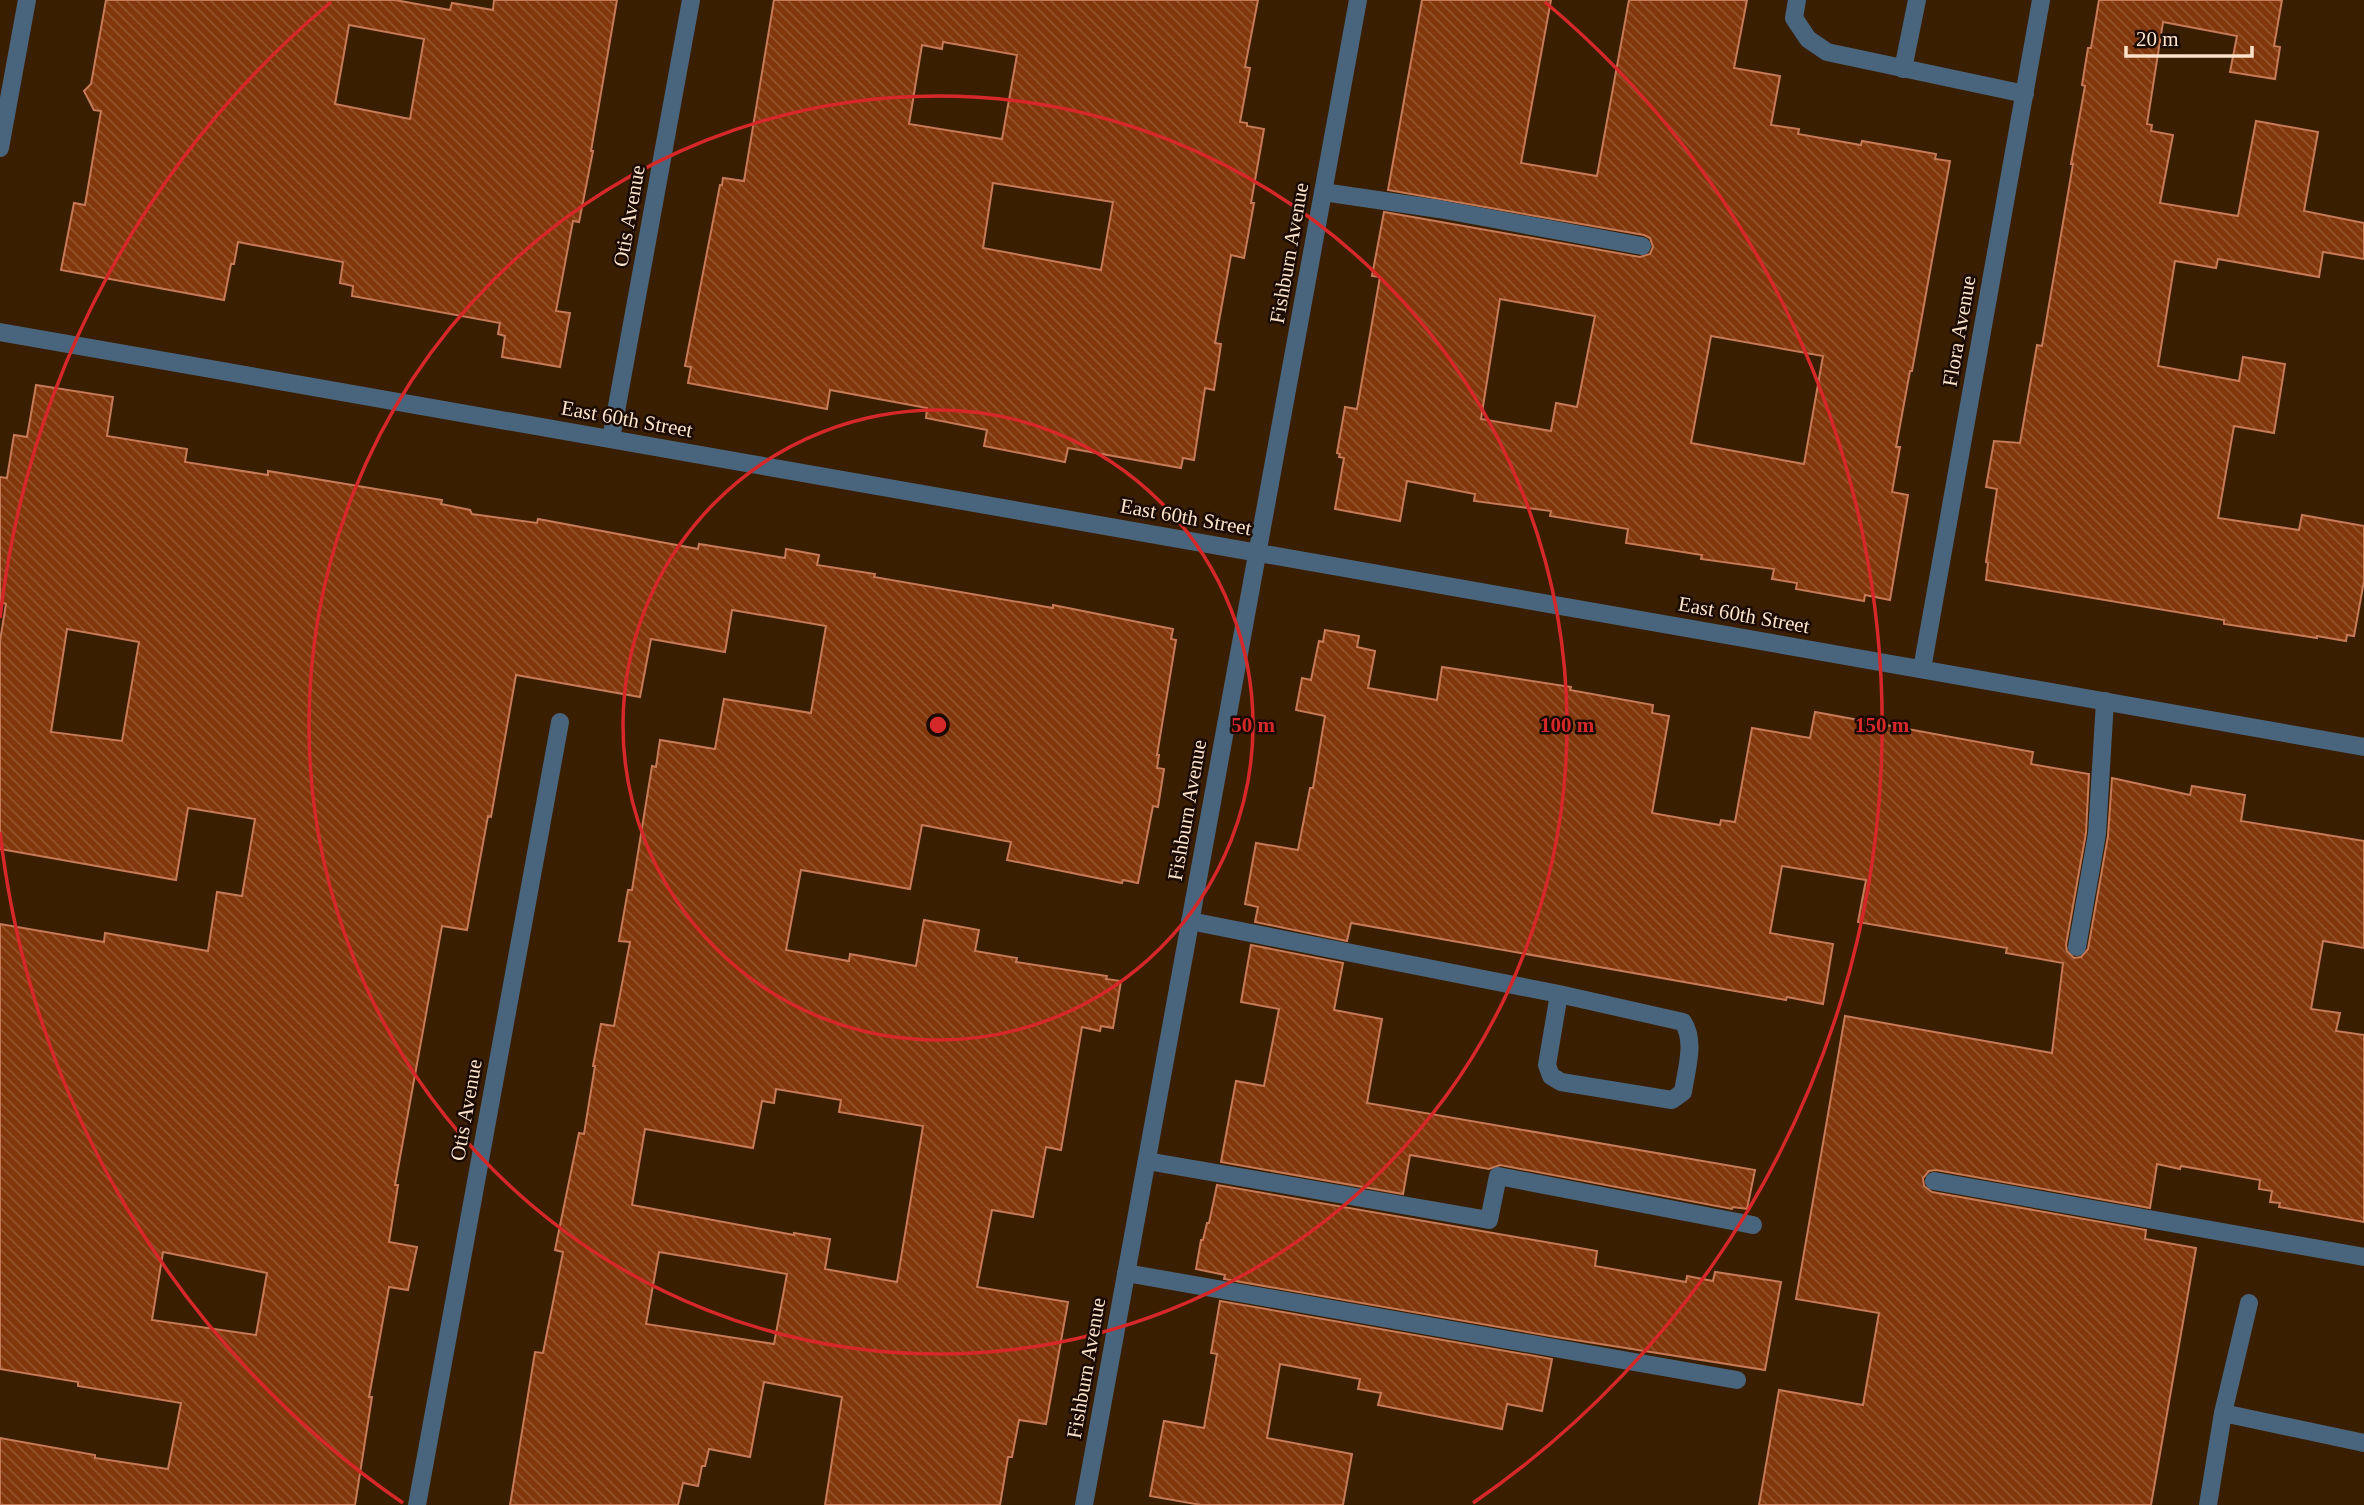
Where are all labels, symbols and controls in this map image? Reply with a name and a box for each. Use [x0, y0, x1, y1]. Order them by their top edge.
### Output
scale bar [2126, 14, 2252, 58]
text: 20 m [2136, 27, 2179, 51]
street label: Otis Avenue [608, 163, 650, 269]
street label: Fishburn Avenue [1265, 181, 1313, 325]
street label: Flora Avenue [1937, 274, 1981, 388]
street label: East 60th Street [559, 396, 695, 442]
street label: East 60th Street [1118, 494, 1254, 540]
street label: East 60th Street [1676, 592, 1812, 638]
centre of rings [926, 713, 950, 737]
text: 50 m [1231, 713, 1275, 737]
text: 100 m [1540, 713, 1595, 737]
text: 150 m [1855, 713, 1910, 737]
street label: Fishburn Avenue [1163, 738, 1211, 882]
street label: Otis Avenue [445, 1057, 487, 1163]
street label: Fishburn Avenue [1062, 1296, 1110, 1440]

